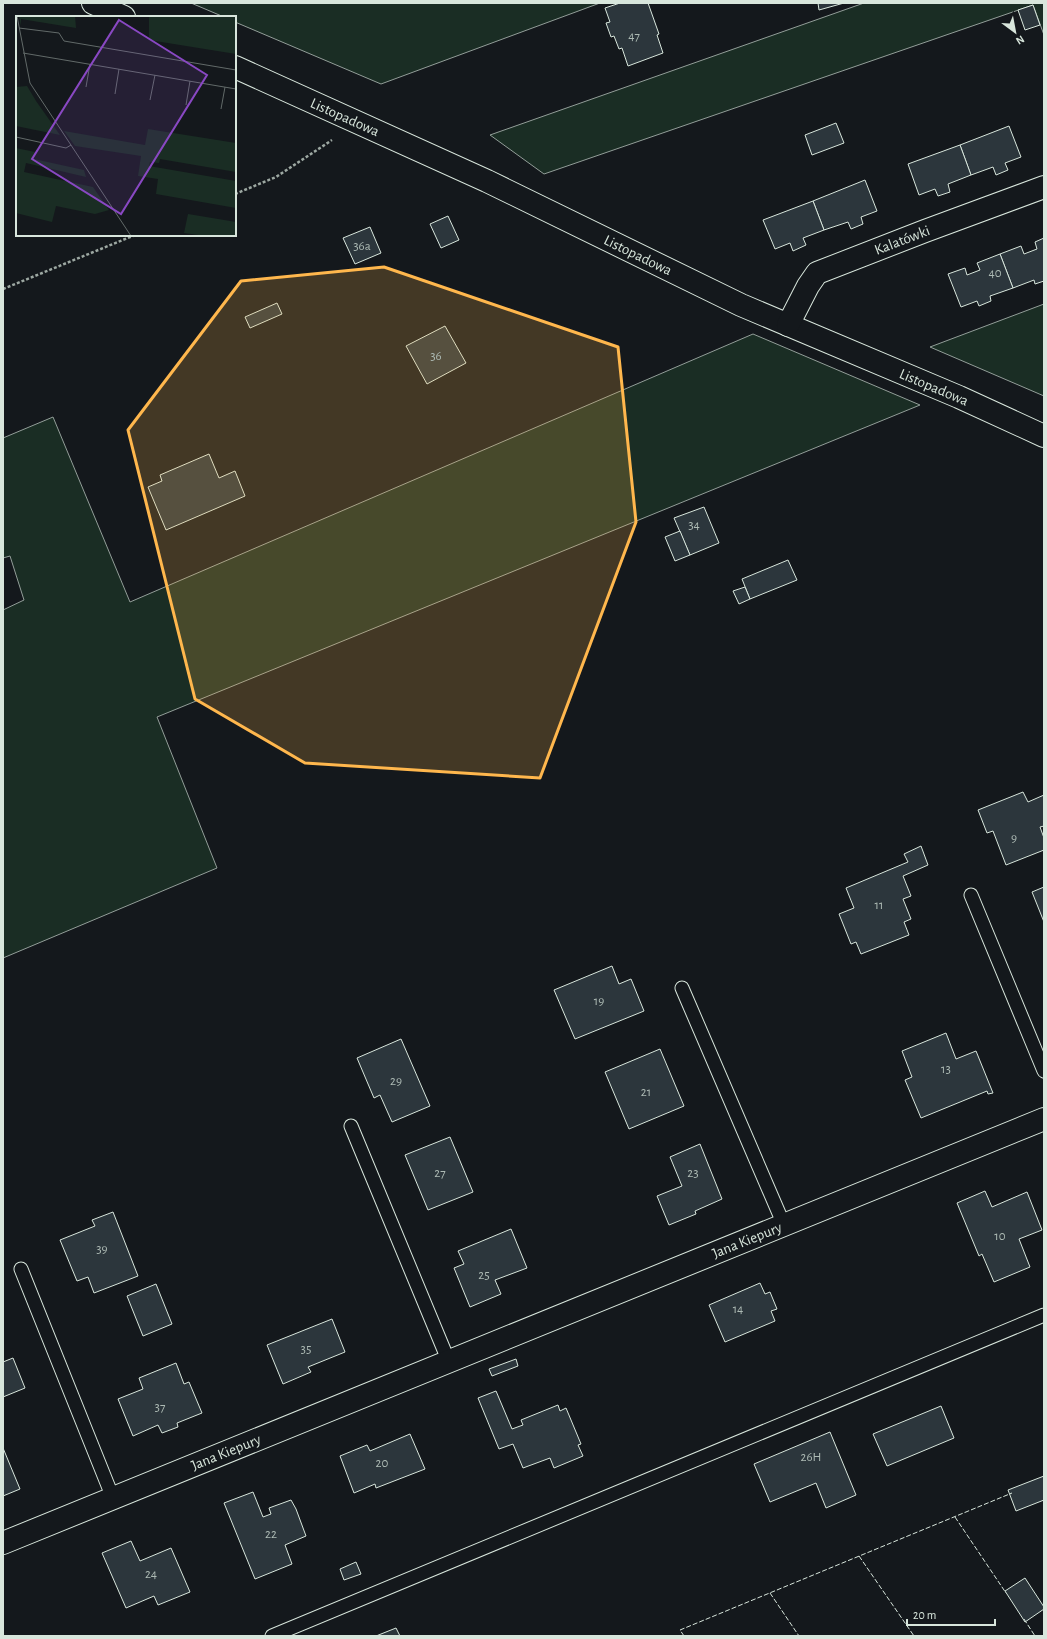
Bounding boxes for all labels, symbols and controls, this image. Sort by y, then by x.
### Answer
north arrow [995,12,1035,52]
inset map [16,16,236,236]
house number: 47 [628,30,640,43]
text: N [1014,33,1026,47]
street label: Listopadowa [308,96,382,139]
street label: Kalatówki [872,223,932,258]
street label: Listopadowa [601,233,674,278]
house number: 36a [353,240,371,253]
house number: 40 [988,267,1002,280]
house number: 36 [430,350,442,363]
street label: Listopadowa [897,366,971,409]
house number: 34 [688,519,700,532]
house number: 9 [1011,832,1017,845]
house number: 11 [875,899,883,912]
house number: 19 [594,995,604,1008]
house number: 13 [941,1063,951,1076]
house number: 29 [390,1075,402,1088]
house number: 21 [641,1086,651,1099]
house number: 27 [434,1167,446,1180]
house number: 23 [687,1167,699,1180]
street label: Jana Kiepury [710,1220,785,1261]
house number: 10 [994,1230,1006,1243]
house number: 39 [96,1243,108,1256]
house number: 25 [478,1269,490,1282]
house number: 14 [733,1303,743,1316]
house number: 35 [301,1343,311,1356]
house number: 37 [155,1401,166,1414]
street label: Jana Kiepury [189,1432,264,1473]
house number: 26H [801,1451,821,1464]
house number: 20 [376,1457,389,1470]
house number: 22 [265,1528,277,1541]
house number: 24 [145,1568,157,1581]
scale bar [907,1601,995,1627]
text: 20 m [913,1609,936,1621]

